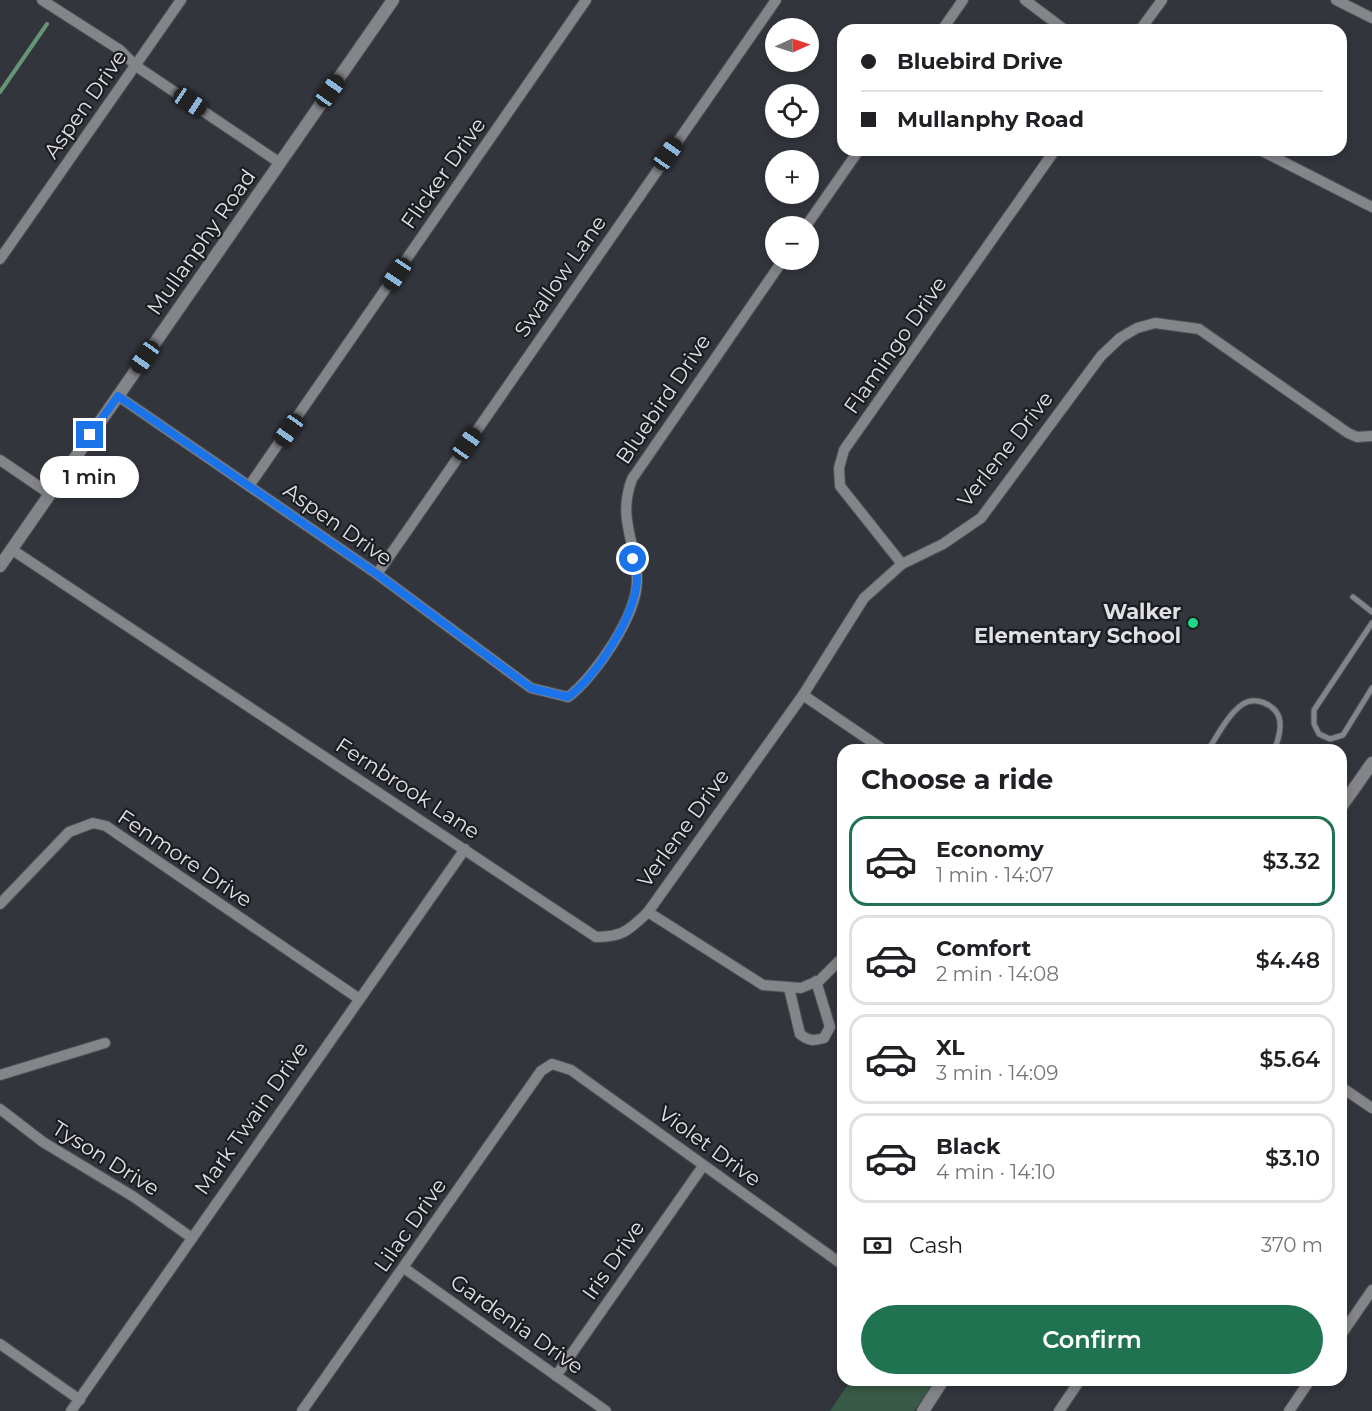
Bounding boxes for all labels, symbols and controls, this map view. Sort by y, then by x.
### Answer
north arrow [765,18,819,72]
map controls [765,18,819,270]
street label: Aspen Drive [38,45,132,163]
text: Bluebird Drive [897,48,1063,75]
car [312,71,348,111]
car [170,84,210,120]
button: locate [765,84,819,138]
text: Mullanphy Road [897,106,1084,133]
street label: Flicker Drive [395,113,491,233]
car [650,134,686,174]
button: + [765,150,819,204]
street label: Mullanphy Road [141,164,261,320]
street label: Swallow Lane [509,210,611,342]
button: − [765,216,819,270]
car [379,254,415,294]
street label: Flamingo Drive [838,272,952,418]
street label: Bluebird Drive [610,329,716,469]
car [127,337,163,377]
street label: Verlene Drive [952,386,1058,512]
car [271,410,307,450]
route end [76,421,103,448]
car [449,424,485,464]
callout: 1 min [40,456,140,498]
text: 1 min [63,465,116,489]
street label: Aspen Drive [279,477,397,571]
route start [619,545,646,572]
place label: Walker Elementary School [974,599,1181,648]
marker: Walker Elementary School [1186,616,1200,630]
street label: Fernbrook Lane [331,732,485,844]
text: Choose a ride [861,763,1053,796]
street label: Verlene Drive [632,764,734,892]
street label: Fenmore Drive [113,804,257,912]
icon: car [864,834,918,888]
text: Economy [936,836,1044,863]
text: $3.32 [1262,848,1320,875]
text: 1 min · 14:07 [936,863,1054,887]
icon: car [864,933,918,987]
text: Comfort [936,935,1031,962]
text: $4.48 [1256,947,1320,974]
text: 2 min · 14:08 [936,962,1059,986]
icon: car [864,1032,918,1086]
text: XL [936,1034,965,1061]
street label: Mark Twain Drive [189,1037,313,1199]
text: $5.64 [1259,1046,1320,1073]
text: 3 min · 14:09 [936,1061,1058,1085]
street label: Violet Drive [654,1100,766,1192]
street label: Tyson Drive [48,1115,164,1201]
icon: car [864,1131,918,1185]
text: Black [936,1133,1000,1160]
text: $3.10 [1265,1145,1320,1172]
text: 4 min · 14:10 [936,1160,1055,1184]
street label: Lilac Drive [369,1173,451,1277]
street label: Iris Drive [577,1216,649,1304]
icon: cash [861,1229,894,1262]
text: Cash [909,1232,963,1259]
text: 370 m [1261,1233,1323,1257]
street label: Gardenia Drive [446,1269,588,1379]
button: Confirm [861,1305,1323,1374]

